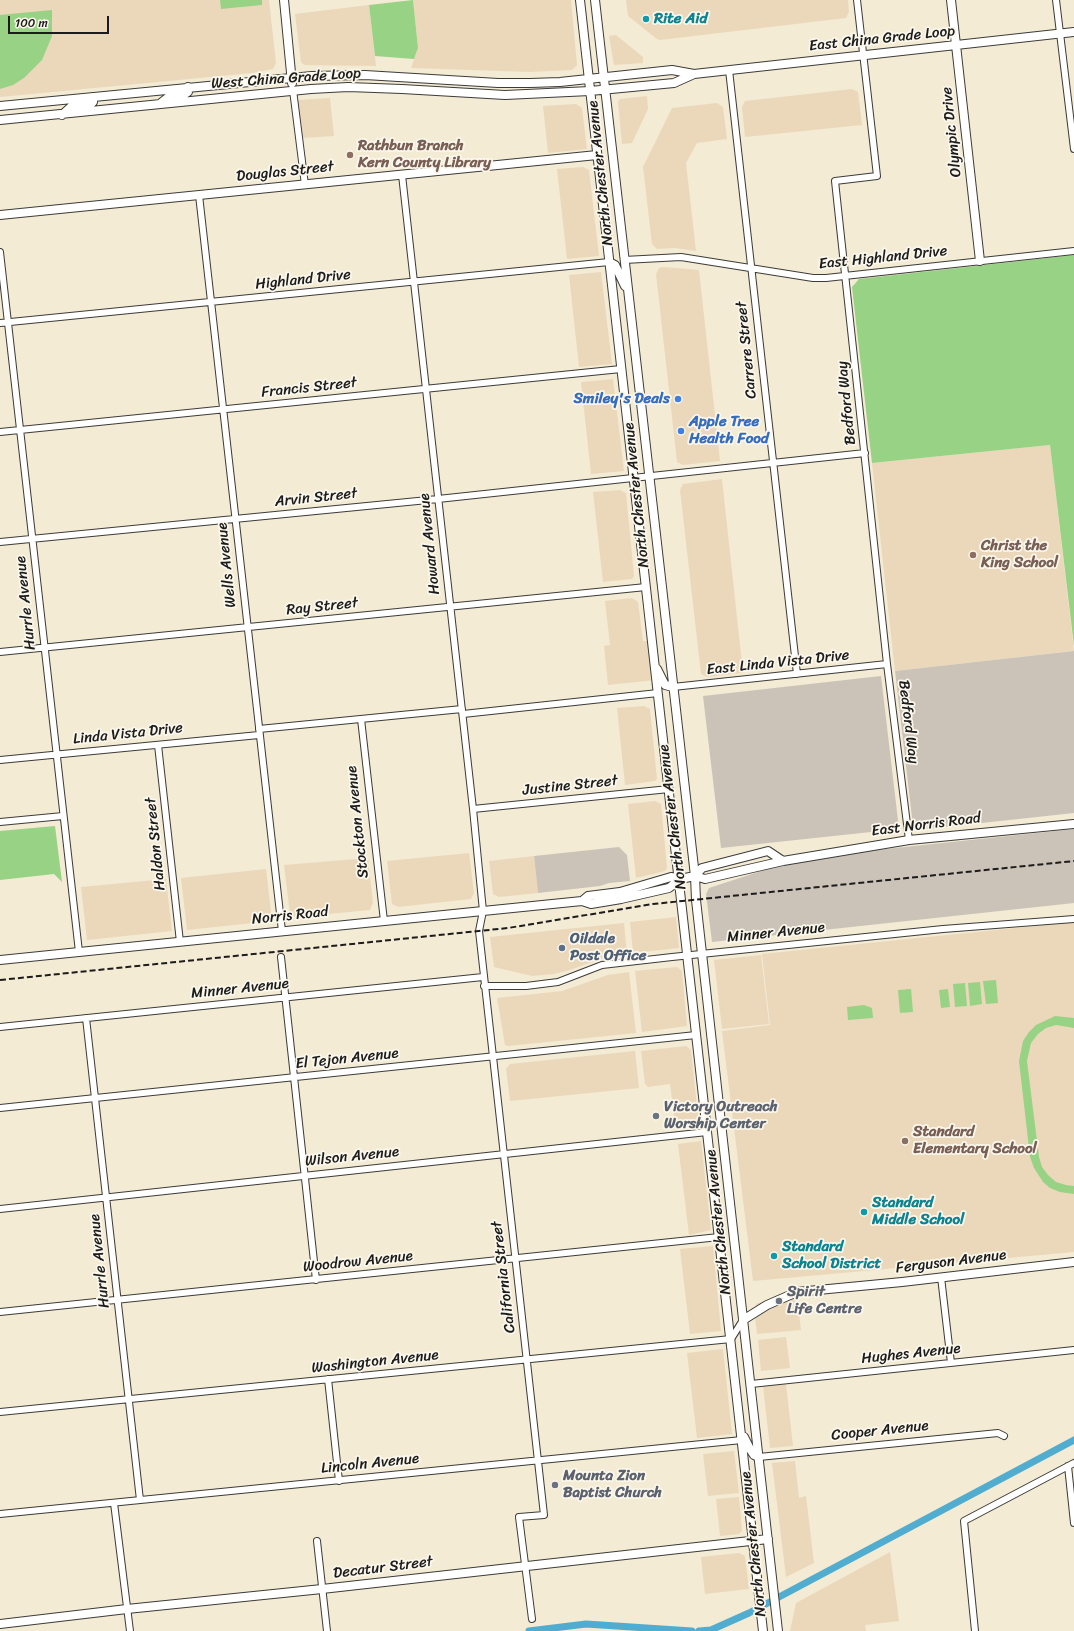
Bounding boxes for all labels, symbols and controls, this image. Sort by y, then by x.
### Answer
scale bar [10,8,111,34]
place label: Rite Aid [654,10,707,28]
text: 100 m [15,12,48,34]
marker: Rite Aid [641,14,651,24]
street label: East China Grade Loop [808,22,956,56]
street label: West China Grade Loop [210,65,362,93]
street label: Olympic Drive [938,86,966,178]
street label: North Chester Avenue [584,99,618,247]
place label: Rathbun Branch Kern County Library [358,137,491,172]
marker: Rathbun Branch Kern County Library [345,150,355,160]
street label: Douglas Street [236,158,334,186]
street label: East Highland Drive [818,242,948,274]
street label: Highland Drive [254,266,352,294]
street label: Carrere Street [733,300,761,400]
street label: Bedford Way [834,360,860,446]
street label: Francis Street [260,374,358,402]
place label: Smiley's Deals [573,390,670,408]
marker: Smiley's Deals [673,394,683,404]
place label: Apple Tree Health Food [689,413,769,448]
street label: North Chester Avenue [620,421,654,569]
marker: Apple Tree Health Food [676,426,686,436]
street label: Arvin Street [274,485,358,511]
street label: Howard Avenue [416,492,444,596]
street label: Wells Avenue [214,521,240,609]
place label: Christ the King School [981,537,1058,572]
marker: Christ the King School [968,550,978,560]
street label: Hurrle Avenue [12,555,40,651]
street label: Ray Street [285,594,359,620]
street label: East Linda Vista Drive [706,647,850,679]
street label: Bedford Way [894,679,922,765]
street label: Linda Vista Drive [72,719,184,749]
street label: North Chester Avenue [655,743,691,891]
street label: Stockton Avenue [343,765,373,879]
street label: Justine Street [522,772,618,800]
street label: Haldon Street [142,797,170,891]
street label: East Norris Road [870,809,982,841]
street label: Norris Road [251,903,329,929]
street label: Minner Avenue [726,919,826,947]
place label: Oildale Post Office [570,930,646,965]
marker: Oildale Post Office [557,943,567,953]
street label: Minner Avenue [190,975,290,1003]
street label: El Tejon Avenue [295,1045,399,1073]
place label: Victory Outreach Worship Center [664,1098,778,1133]
marker: Victory Outreach Worship Center [651,1111,661,1121]
place label: Standard Elementary School [913,1123,1037,1158]
marker: Standard Elementary School [900,1136,910,1146]
street label: Wilson Avenue [304,1143,400,1171]
street label: North Chester Avenue [702,1148,736,1296]
place label: Standard Middle School [872,1194,964,1229]
marker: Standard Middle School [859,1207,869,1217]
street label: Hurrle Avenue [86,1213,114,1309]
street label: California Street [488,1220,520,1334]
place label: Standard School District [782,1238,881,1273]
street label: Ferguson Avenue [895,1246,1007,1278]
street label: Woodrow Avenue [302,1247,414,1277]
marker: Standard School District [769,1251,779,1261]
place label: Spirit Life Centre [787,1283,862,1318]
marker: Spirit Life Centre [774,1296,784,1306]
street label: Hughes Avenue [860,1340,962,1368]
street label: Washington Avenue [311,1346,439,1378]
street label: Cooper Avenue [830,1417,930,1445]
street label: Lincoln Avenue [320,1450,420,1478]
place label: Mounta Zion Baptist Church [563,1467,662,1502]
street label: North Chester Avenue [737,1470,771,1618]
marker: Mounta Zion Baptist Church [550,1480,560,1490]
street label: Decatur Street [332,1553,434,1583]

